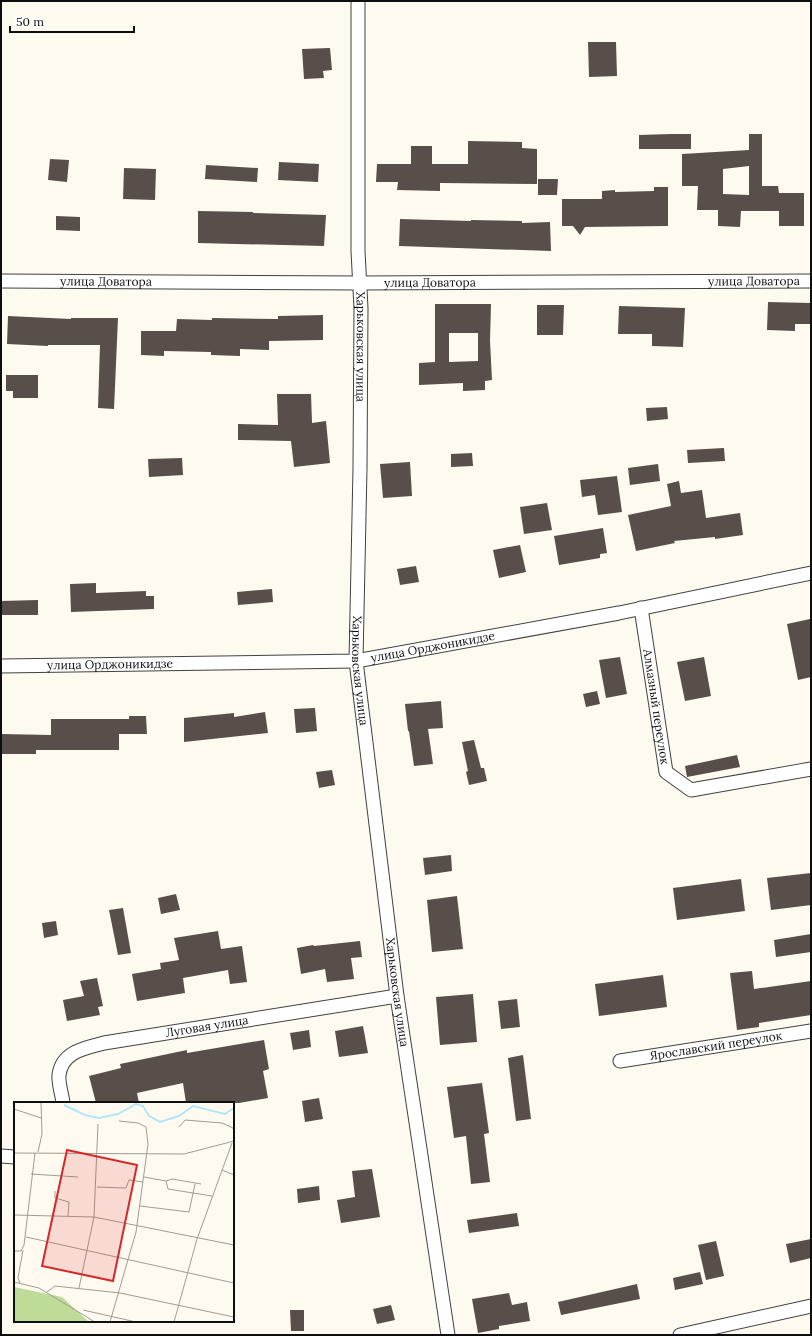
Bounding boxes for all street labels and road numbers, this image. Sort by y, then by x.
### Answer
street label: улица Доватора [60,273,152,289]
street label: улица Доватора [708,273,800,288]
street label: улица Доватора [384,274,476,290]
street label: Харьковская улица [353,291,369,402]
street label: Харьковская улица [349,616,372,726]
street label: улица Орджоникидзе [369,628,496,665]
street label: Алмазный переулок [640,647,673,766]
street label: улица Орджоникидзе [47,656,174,672]
street label: Харьковская улица [383,937,413,1048]
street label: Луговая улица [164,1012,249,1040]
street label: Ярославский переулок [649,1028,784,1063]

